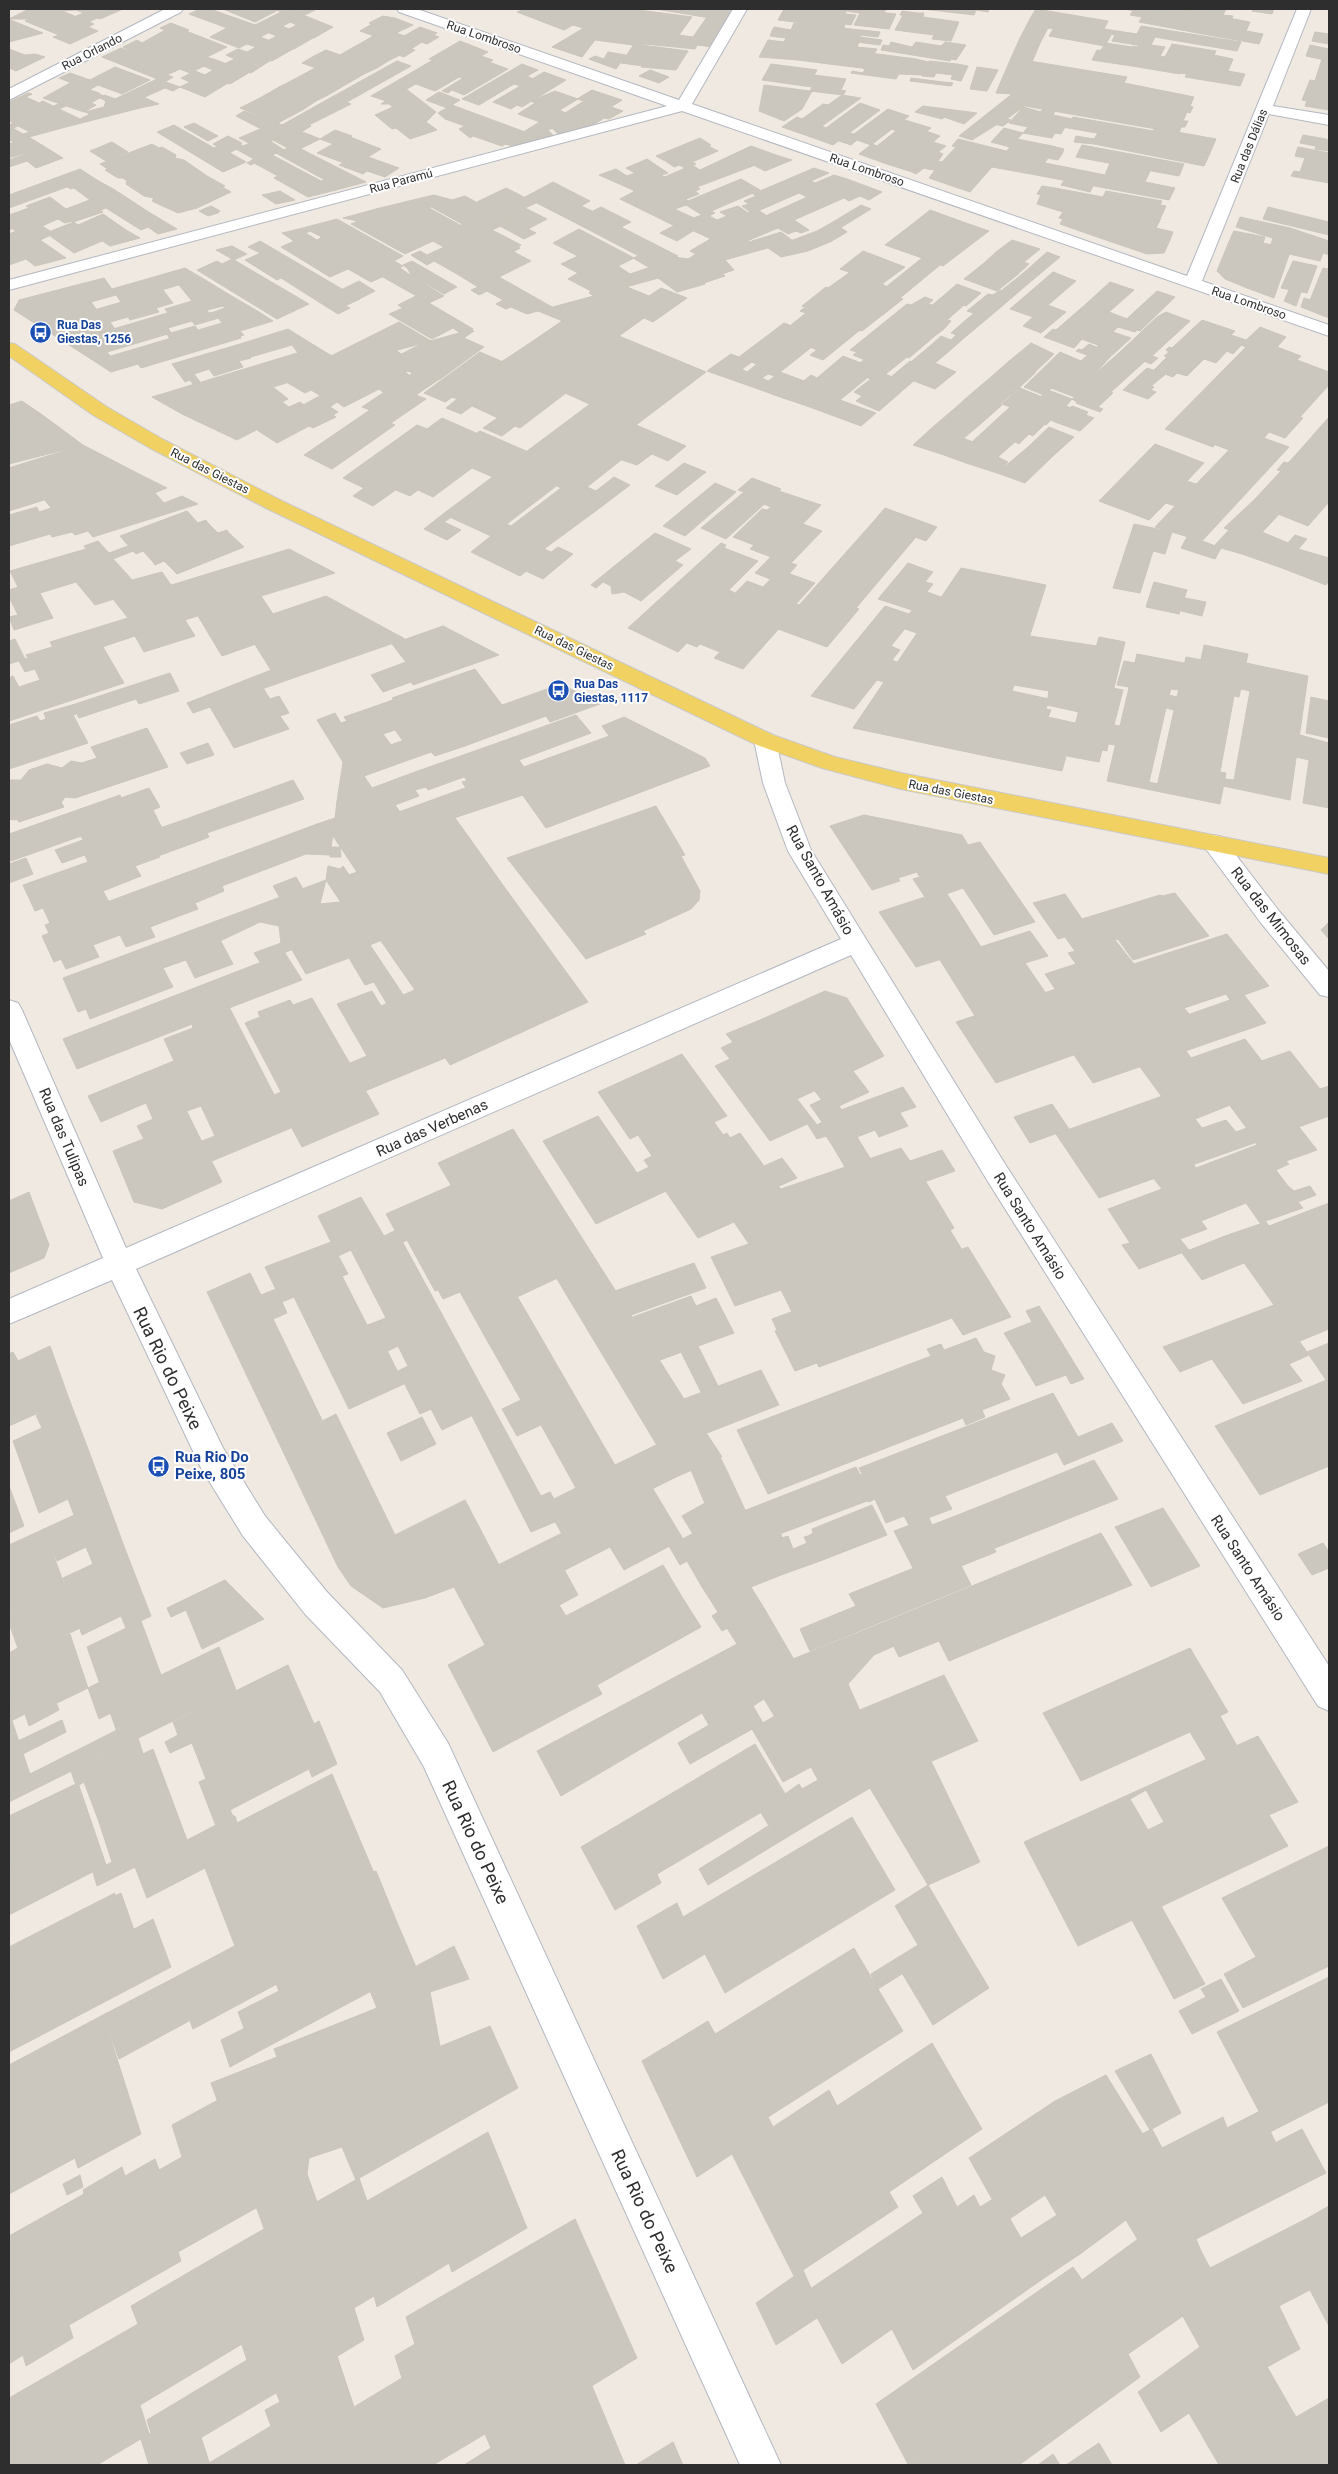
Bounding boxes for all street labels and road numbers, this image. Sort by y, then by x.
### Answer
street label: Rua Lombroso [445,18,523,56]
street label: Rua Orlando [60,31,125,73]
street label: Rua das Dálias [1228,107,1270,185]
street label: Rua Lombroso [828,151,906,189]
street label: Rua Paramú [368,166,434,196]
street label: Rua Lombroso [1210,284,1288,322]
street label: Rua das Giestas [168,445,252,497]
street label: Rua das Giestas [532,623,616,673]
street label: Rua das Giestas [907,777,995,807]
street label: Rua Santo Amásio [782,822,858,938]
street label: Rua das Mimosas [1227,863,1315,969]
street label: Rua das Tulipas [35,1085,93,1189]
street label: Rua das Verbenas [373,1095,491,1161]
street label: Rua Santo Amásio [990,1169,1070,1283]
street label: Rua Rio do Peixe [129,1303,207,1433]
street label: Rua Santo Amásio [1207,1512,1289,1624]
street label: Rua Rio do Peixe [438,1777,514,1907]
street label: Rua Rio do Peixe [607,2146,683,2276]

